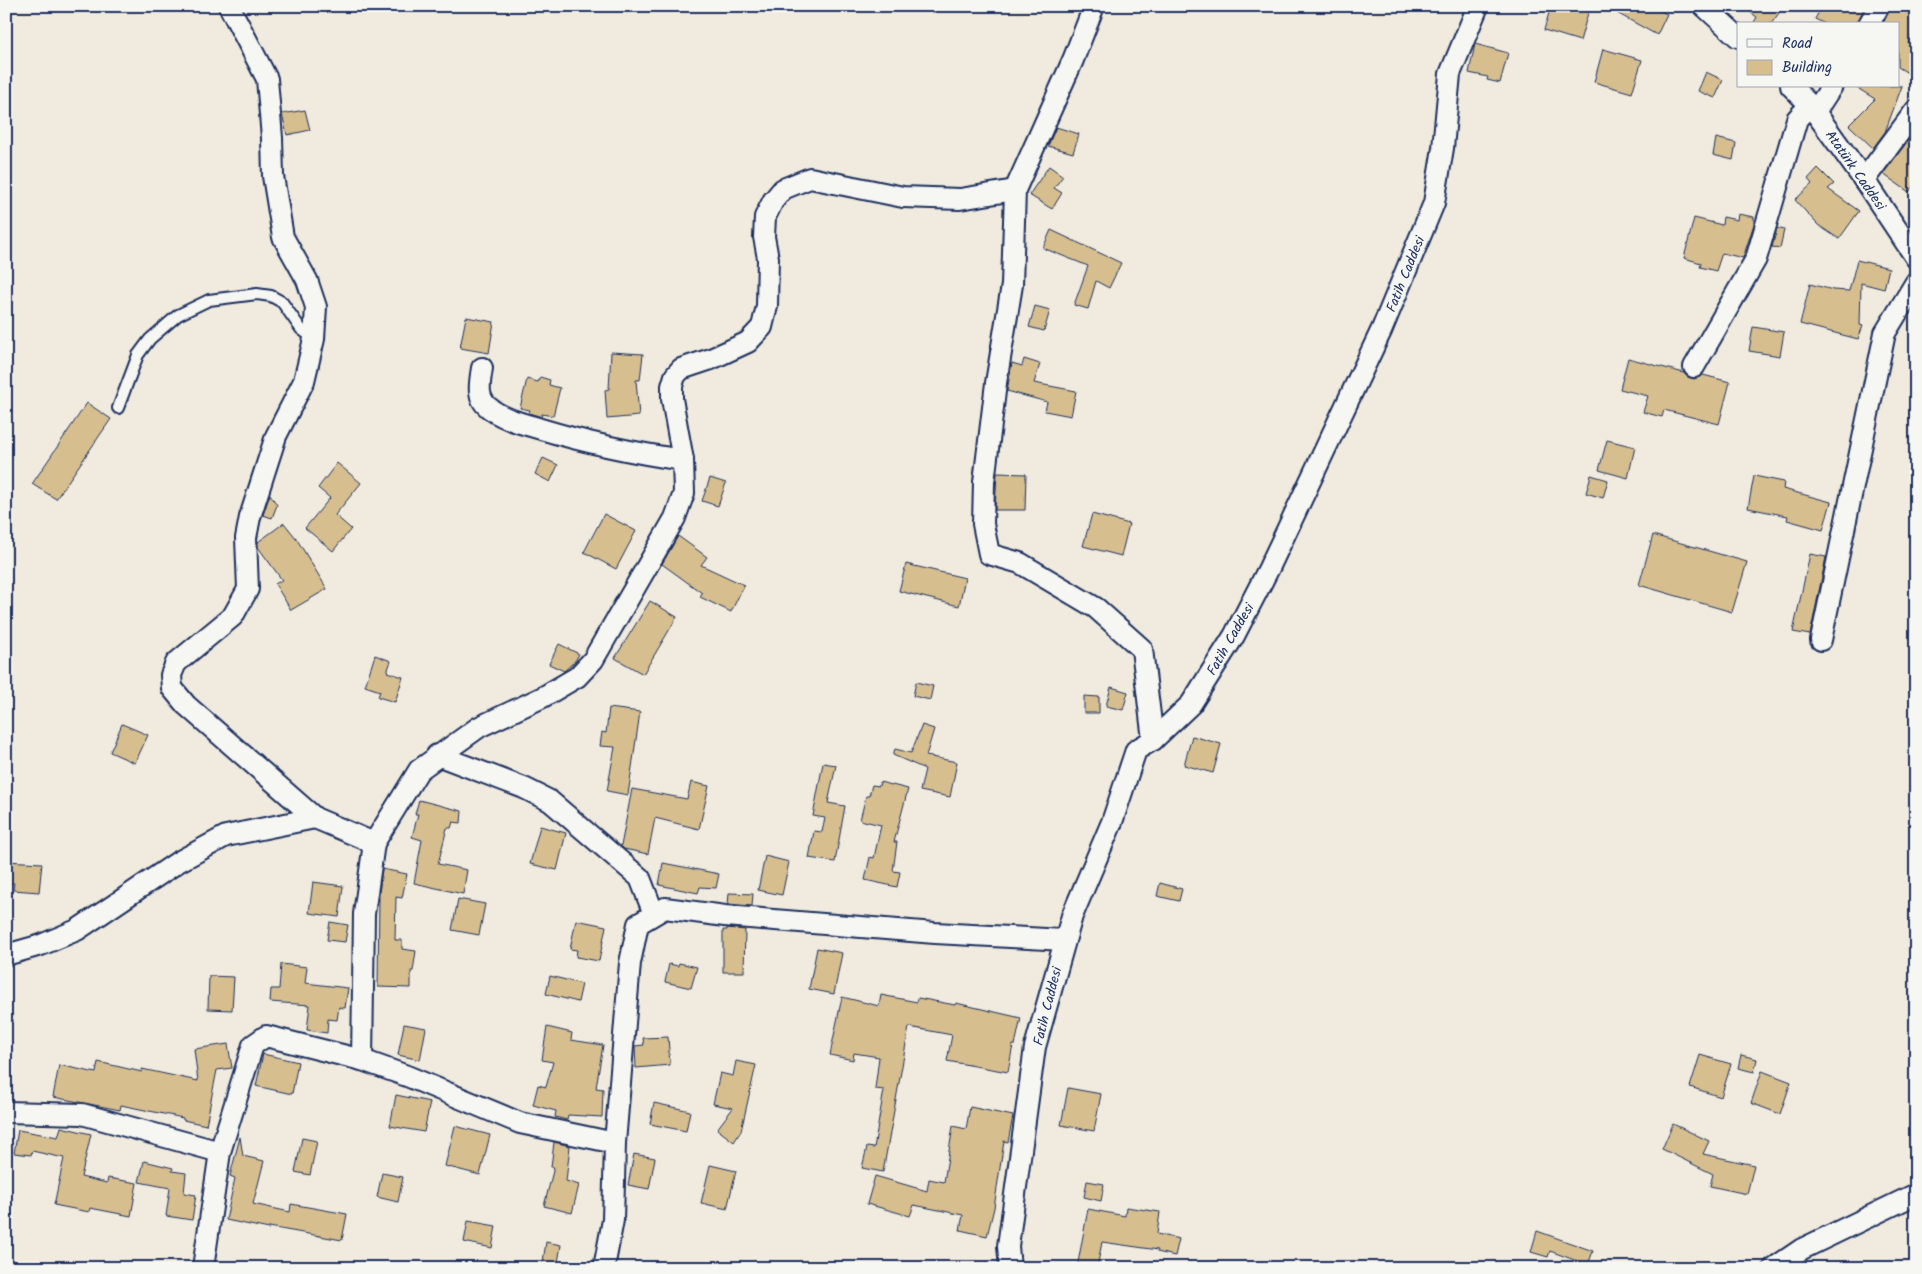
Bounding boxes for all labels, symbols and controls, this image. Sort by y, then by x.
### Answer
legend [1737,22,1900,88]
text: Road [1782,32,1813,56]
text: Building [1782,56,1832,80]
street label: Atatürk Caddesi [1819,126,1892,216]
street label: Fatih Caddesi [1381,232,1431,316]
street label: Fatih Caddesi [1201,599,1261,680]
street label: Fatih Caddesi [1028,964,1069,1048]

